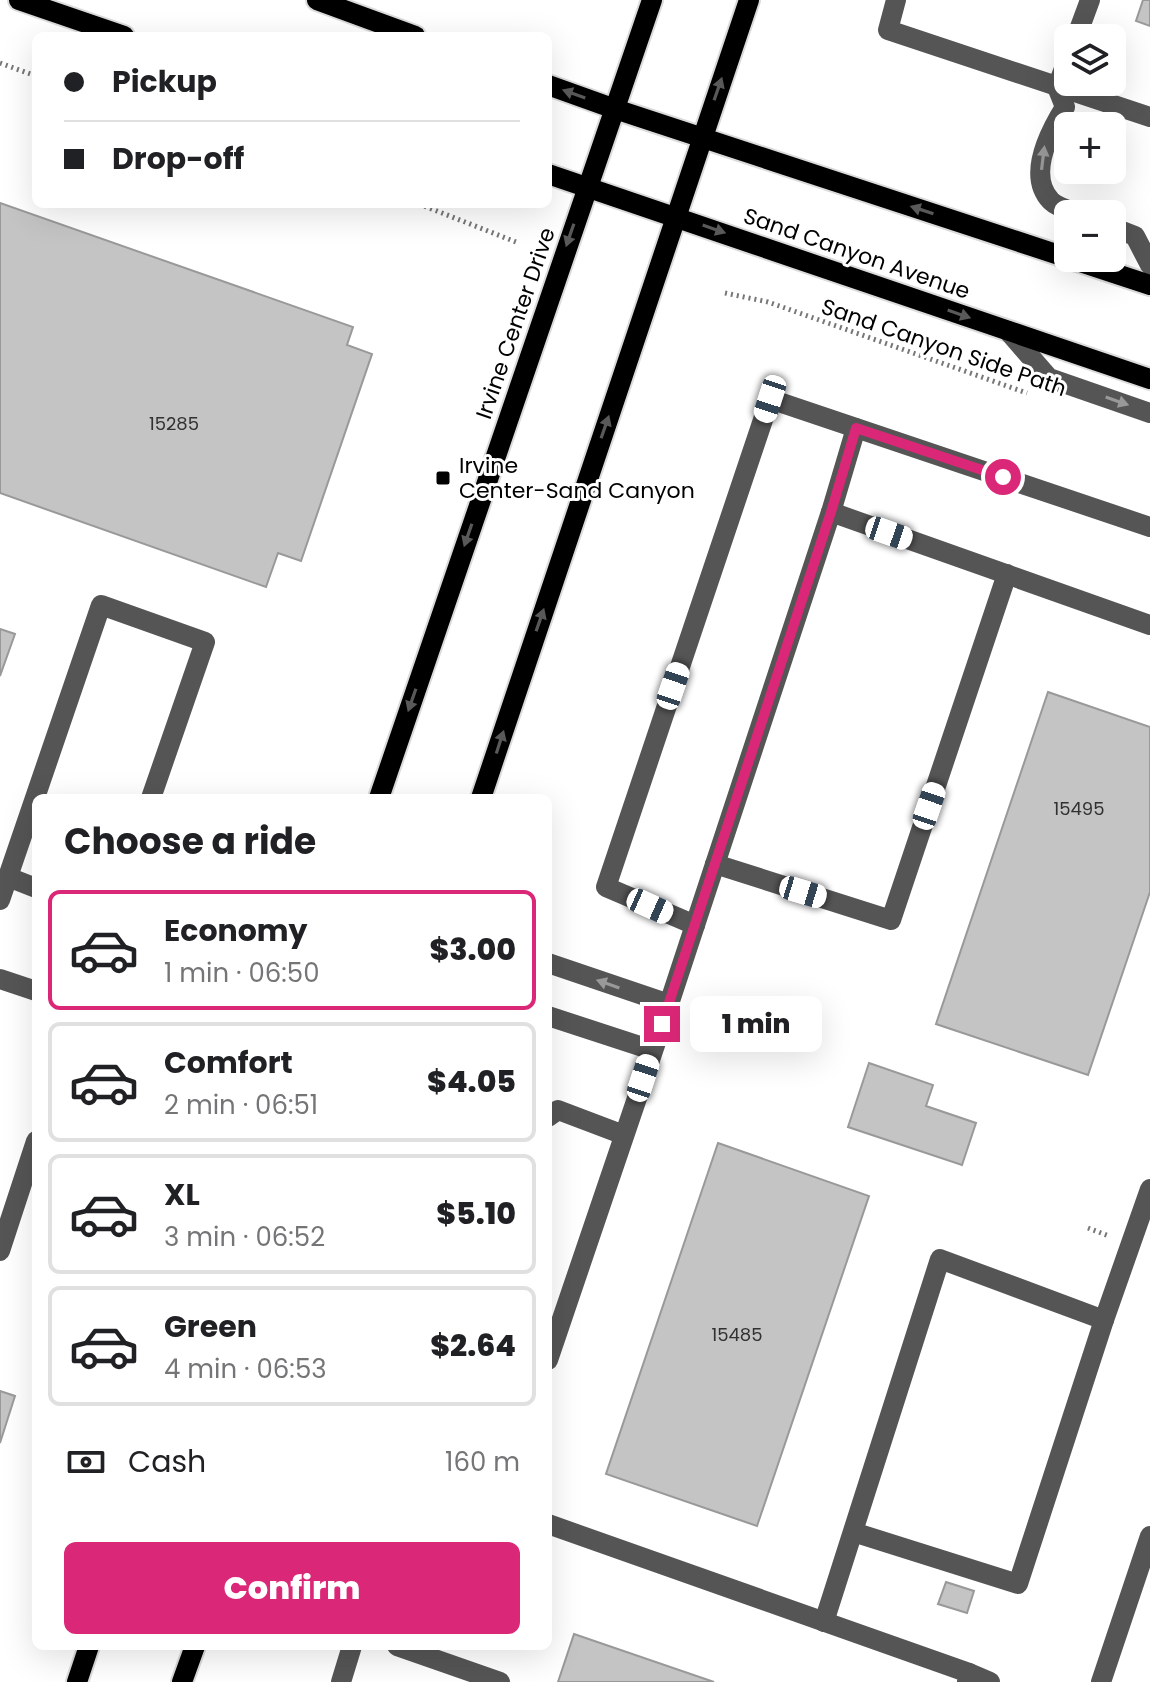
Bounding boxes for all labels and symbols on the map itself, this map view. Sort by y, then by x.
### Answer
one-way arrow [712,77,724,101]
one-way arrow [562,88,586,100]
one-way arrow [1037,145,1050,170]
street label: Sand Canyon Avenue [739,200,974,307]
one-way arrow [910,203,934,215]
street label: Irvine Center Drive [468,223,563,423]
one-way arrow [563,224,575,248]
one-way arrow [702,224,726,236]
street label: Sand Canyon Side Path [817,291,1071,404]
one-way arrow [948,309,972,321]
car [751,372,789,426]
one-way arrow [1105,396,1129,408]
house number: 15285 [149,411,199,436]
one-way arrow [600,415,612,439]
place label: Irvine Center-Sand Canyon [459,450,695,506]
route start [985,459,1021,495]
marker: Irvine Center-Sand Canyon [434,469,452,487]
car [862,514,916,552]
one-way arrow [462,523,474,547]
one-way arrow [535,608,547,632]
car [654,659,692,713]
one-way arrow [405,688,417,712]
one-way arrow [494,730,506,754]
car [910,779,948,833]
house number: 15495 [1053,796,1105,821]
car [777,874,829,910]
car [623,885,677,927]
one-way arrow [596,977,620,989]
callout: 1 min [690,996,822,1052]
route end [644,1006,680,1042]
car [624,1051,662,1105]
house number: 15485 [711,1322,763,1347]

